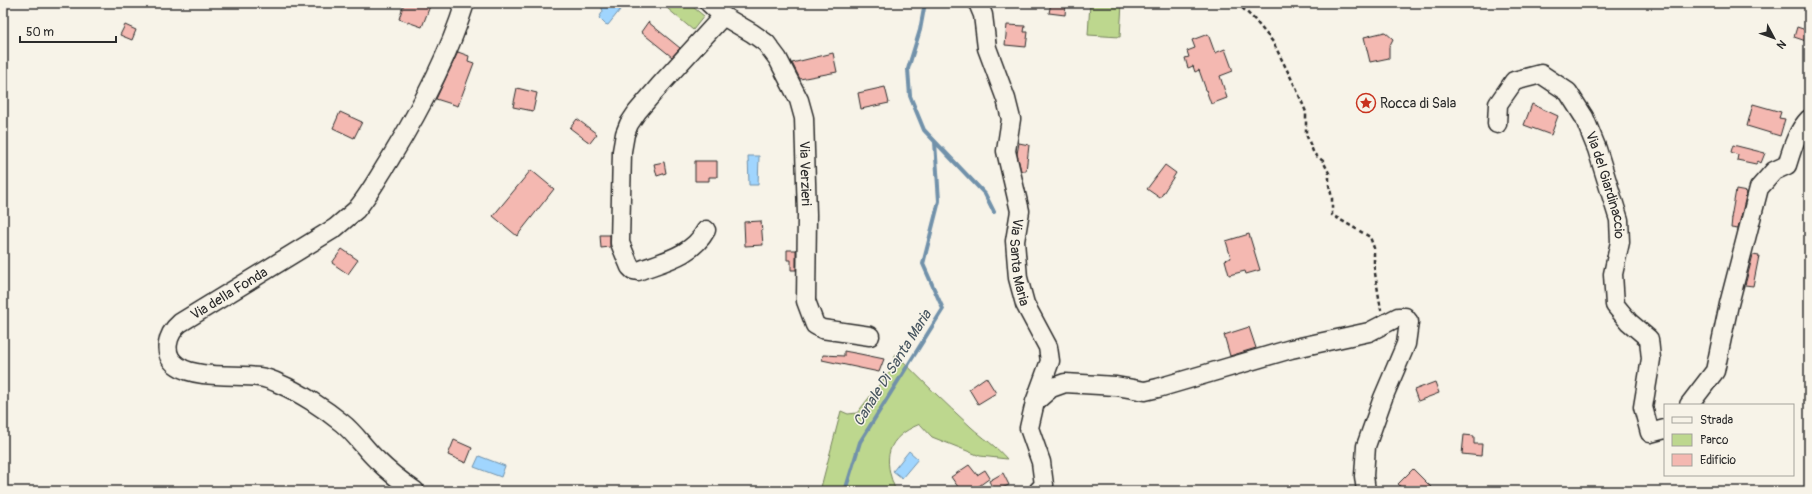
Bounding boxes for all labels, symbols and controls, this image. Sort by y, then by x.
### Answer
scale bar [20,18,116,44]
north arrow [1754,18,1794,58]
text: 50 m [26,25,54,40]
text: N [1773,37,1789,52]
place icon: Rocca di Sala [1355,92,1377,114]
place label: Rocca di Sala [1380,95,1456,112]
street label: Via del Giardinaccio [1582,129,1628,240]
street label: Via Verzieri [796,141,815,207]
street label: Via Santa Maria [1006,217,1033,308]
street label: Via della Fonda [188,263,271,323]
water label: Canale Di Santa Maria [849,306,936,430]
legend [1664,404,1794,476]
text: Strada [1700,413,1734,428]
text: Parco [1700,433,1729,448]
text: Edificio [1700,453,1736,468]

